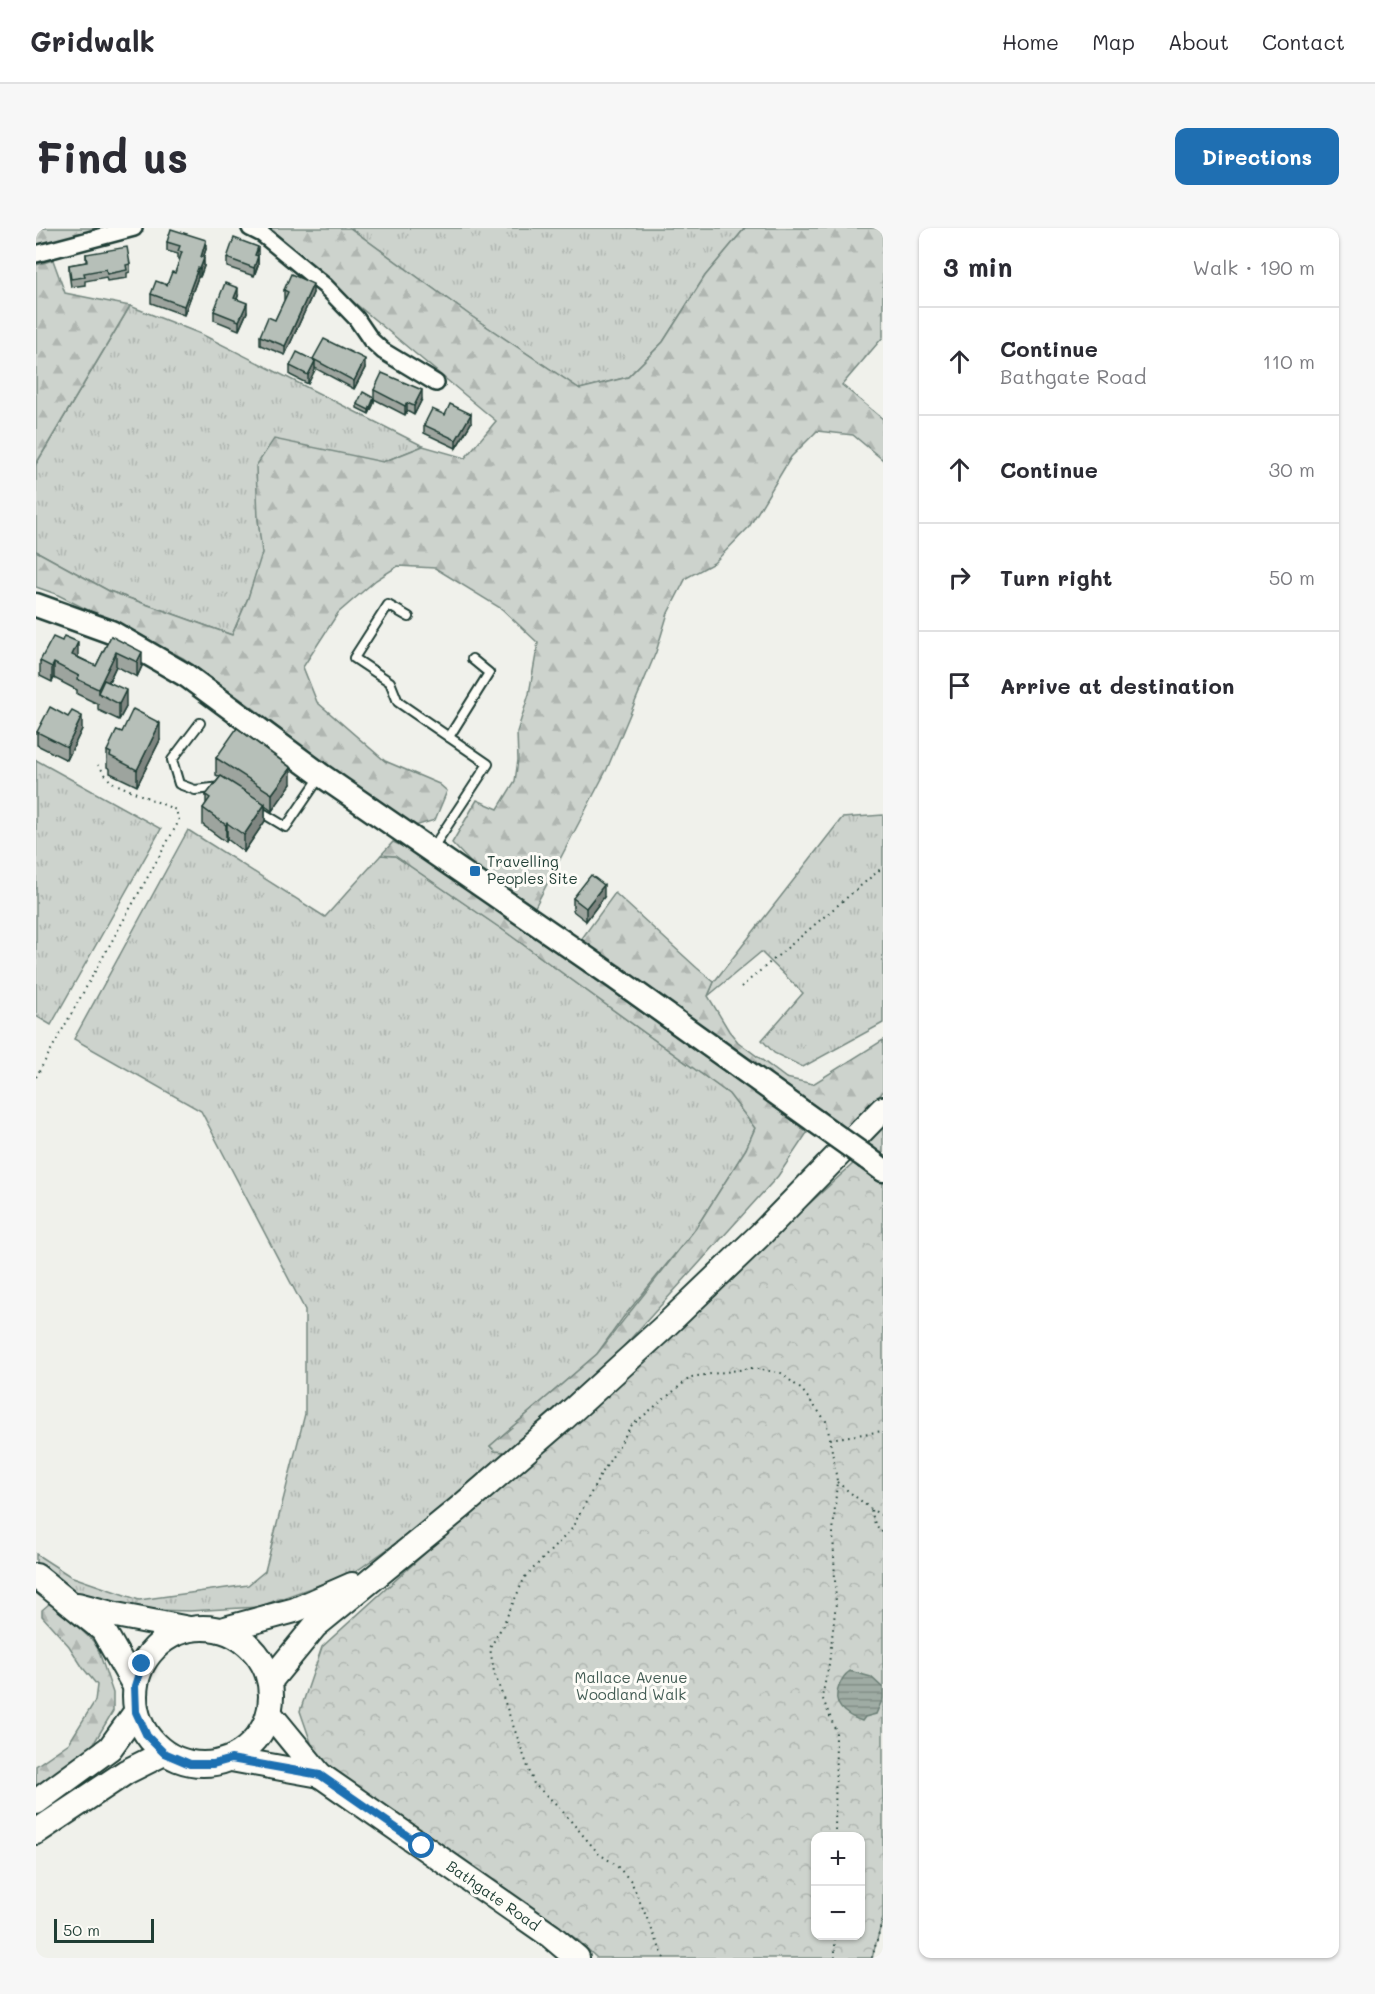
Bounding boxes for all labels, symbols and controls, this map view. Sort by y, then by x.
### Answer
text: Gridwalk [30,23,155,59]
text: Home [1002,28,1059,55]
text: Map [1092,28,1135,55]
text: About [1168,28,1229,55]
text: Contact [1262,28,1345,55]
button: Directions [1175,128,1339,185]
text: Find us [36,129,188,184]
text: 3 min [943,250,1012,284]
text: Walk · 190 m [1192,254,1315,280]
text: Continue [1000,334,1098,363]
icon: ahead [943,345,976,378]
text: 110 m [1262,348,1315,374]
text: Bathgate Road [1000,363,1146,389]
icon: ahead [943,453,976,486]
text: Continue [1000,455,1098,484]
text: 30 m [1269,456,1315,482]
icon: right [943,561,976,594]
text: Turn right [1000,563,1112,592]
text: 50 m [1269,564,1315,590]
icon: arrive [943,669,976,702]
text: Arrive at destination [1000,671,1235,700]
place label: Travelling Peoples Site [487,851,578,888]
marker: Travelling Peoples Site [468,864,482,878]
route end [128,1650,154,1676]
park label: Mallace Avenue Woodland Walk [575,1667,687,1704]
route start [408,1832,434,1858]
map controls [811,1832,865,1940]
button: + [811,1832,865,1886]
street label: Bathgate Road [443,1855,544,1935]
button: − [811,1886,865,1940]
scale bar [54,1916,154,1944]
text: 50 m [63,1919,100,1940]

